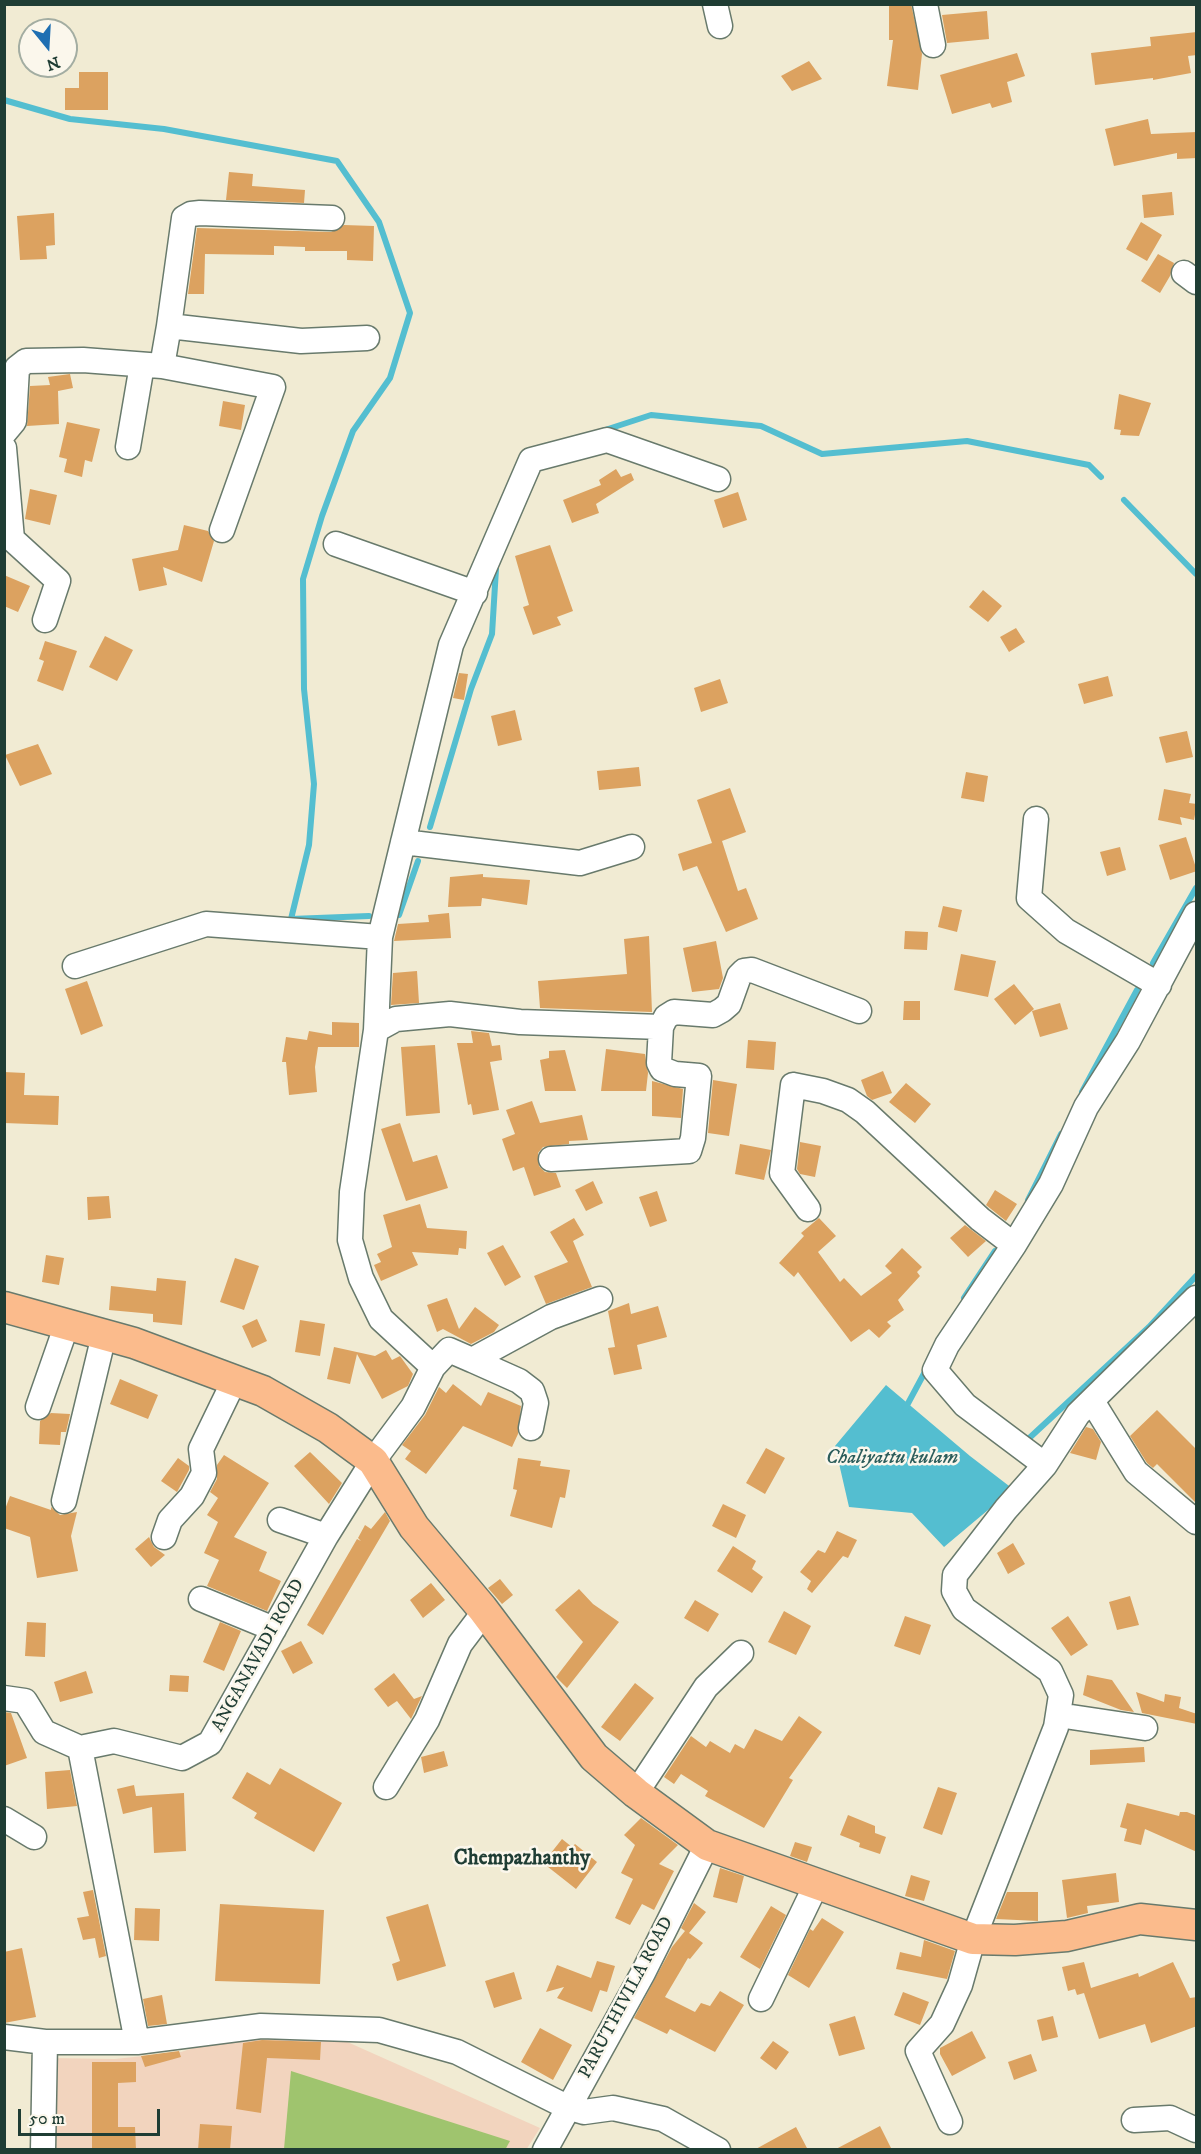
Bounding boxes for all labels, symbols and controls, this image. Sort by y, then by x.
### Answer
north arrow [18,18,78,78]
text: N [44,52,62,75]
water label: Chaliyattu kulam [826,1447,958,1471]
street label: ANGANAVADI ROAD [208,1576,310,1736]
district label: Chempazhanthy [454,1847,590,1873]
street label: PARUTHIVILA ROAD [575,1914,679,2082]
scale bar [21,2097,164,2135]
text: 50 m [29,2108,65,2130]

